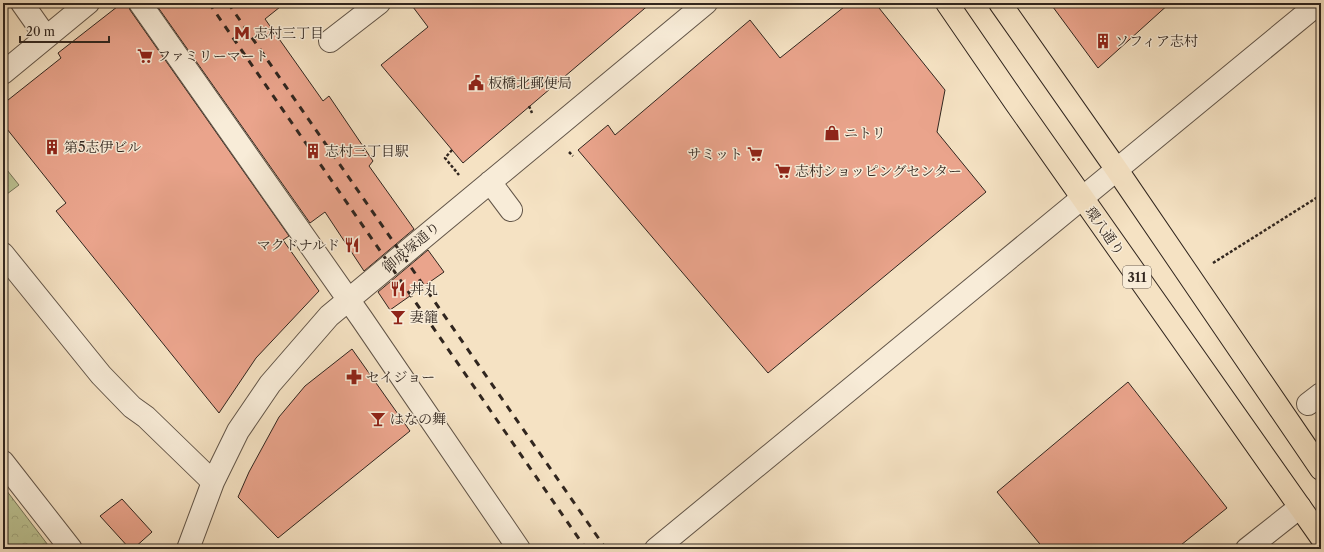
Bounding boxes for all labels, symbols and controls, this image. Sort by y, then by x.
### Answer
scale bar [20,18,109,44]
text: 20 m [26,24,55,39]
metro station icon: 志村三丁目 [233,24,251,42]
place label: 志村三丁目 [254,24,324,42]
building icon: ソフィア志村 [1094,32,1112,50]
place label: ソフィア志村 [1115,32,1198,50]
supermarket icon: ファミリーマート [136,47,154,65]
place label: ファミリーマート [157,47,269,65]
public building icon: 板橋北郵便局 [467,74,485,92]
place label: 板橋北郵便局 [488,74,572,92]
shop icon: ニトリ [823,124,841,142]
place label: ニトリ [844,124,886,142]
building icon: 第5志伊ビル [43,138,61,156]
place label: 第5志伊ビル [64,138,142,156]
building icon: 志村三丁目駅 [304,142,322,160]
place label: 志村三丁目駅 [325,142,409,160]
place label: サミット [687,145,743,163]
supermarket icon: サミット [746,145,764,163]
supermarket icon: 志村ショッピングセンター [774,162,792,180]
place label: 志村ショッピングセンター [795,162,962,180]
street label: 環八通り [1082,203,1128,259]
street label: 御成塚通り [378,218,444,276]
place label: マクドナルド [257,236,340,254]
restaurant icon: マクドナルド [343,236,361,254]
road number: 311 [1123,266,1151,288]
restaurant icon: 丼丸 [389,280,407,298]
place label: 丼丸 [410,280,438,298]
bar icon: 妻籠 [389,308,407,326]
place label: 妻籠 [410,308,438,326]
pharmacy icon: セイジョー [345,368,363,386]
place label: セイジョー [366,368,435,386]
bar icon: はなの舞 [369,410,387,428]
place label: はなの舞 [390,410,446,428]

